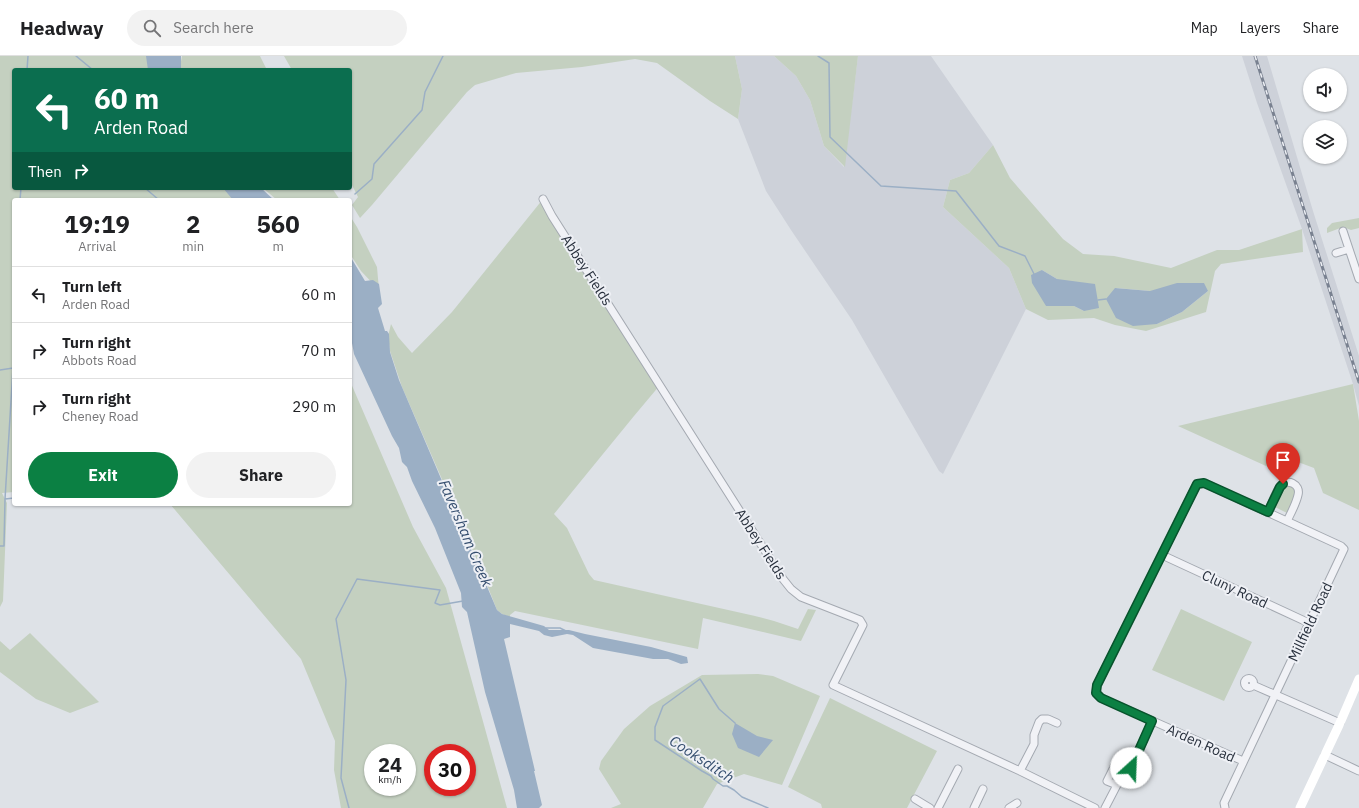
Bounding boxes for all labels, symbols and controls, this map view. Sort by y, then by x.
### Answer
search box [127,10,407,46]
text: Headway [20,16,103,40]
icon: search [141,17,163,39]
text: Search here [173,18,254,37]
text: Map [1191,19,1218,37]
text: Layers [1240,19,1281,37]
text: Share [1303,19,1339,37]
map controls [1303,68,1347,164]
button: sound [1303,68,1347,112]
text: 60 m [94,80,159,117]
icon: left [28,84,80,136]
text: Arden Road [94,116,188,139]
button: layers [1303,120,1347,164]
icon: right [70,160,92,182]
text: Then [28,162,62,181]
text: 19:19 [64,208,130,240]
text: 2 [186,208,200,240]
text: 560 [256,208,300,240]
street label: Abbey Fields [557,231,617,309]
text: Arrival [78,238,116,255]
text: min [182,238,204,255]
text: m [272,238,284,255]
text: Turn left [62,277,122,296]
icon: left [28,284,50,306]
text: 60 m [301,285,336,304]
text: Arden Road [62,296,130,313]
text: Turn right [62,333,131,352]
icon: right [28,340,50,362]
text: 70 m [301,341,336,360]
text: Abbots Road [62,352,137,369]
text: Turn right [62,389,131,408]
icon: right [28,396,50,418]
text: 290 m [292,397,336,416]
text: Cheney Road [62,408,139,425]
pin [1266,443,1300,484]
icon: arrive [1272,449,1294,471]
button: Exit [28,452,178,498]
button: Share [186,452,336,498]
water label: Faversham Creek [435,477,497,590]
street label: Abbey Fields [731,505,791,583]
street label: Cluny Road [1199,566,1271,612]
street label: Millfield Road [1284,579,1336,665]
street label: Arden Road [1164,720,1238,766]
water label: Cooksditch [666,731,738,787]
speed limit sign: 30 [424,744,476,796]
position arrow [1110,747,1152,789]
text: 24 [378,751,402,778]
text: km/h [378,773,402,786]

